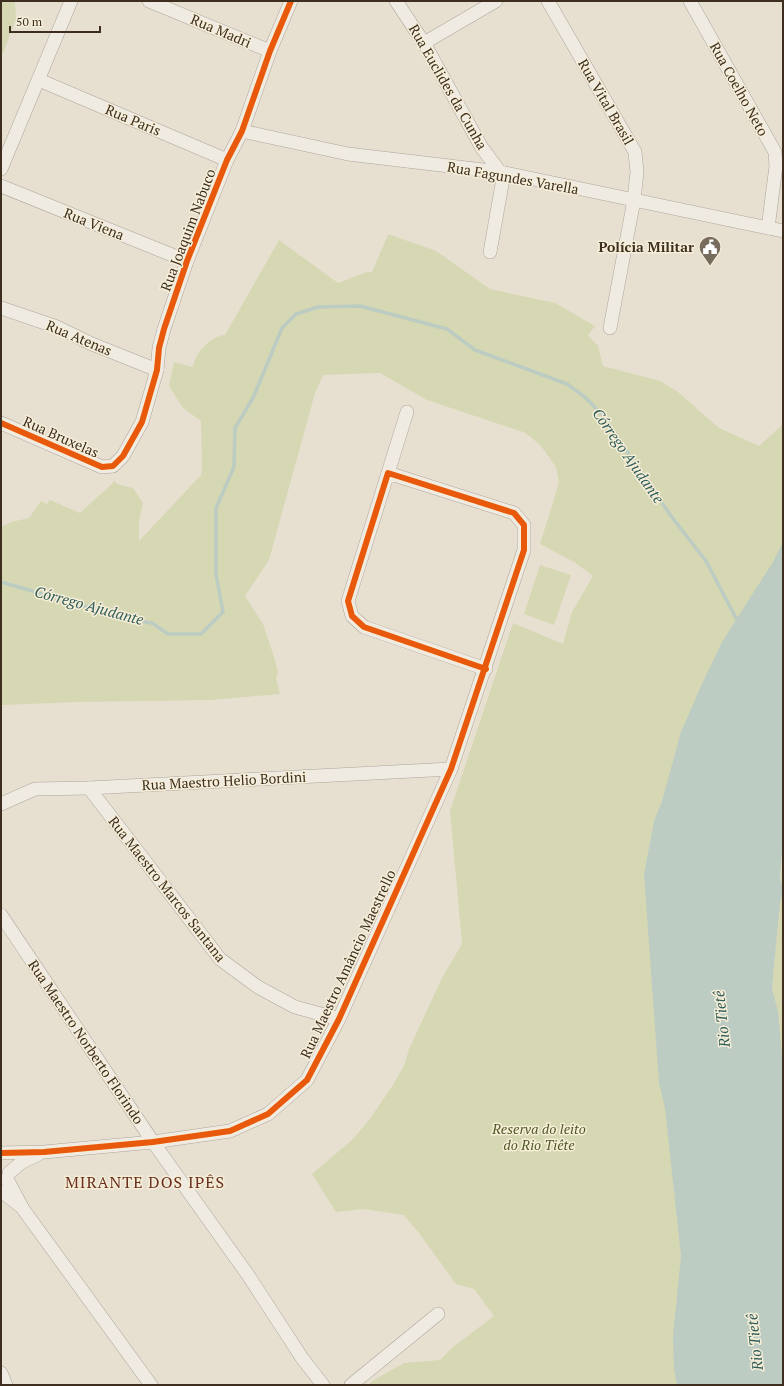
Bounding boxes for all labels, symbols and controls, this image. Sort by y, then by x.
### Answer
scale bar [10,8,100,34]
street label: Rua Madri [188,9,254,52]
text: 50 m [16,14,43,29]
street label: Rua Euclides da Cunha [405,21,492,153]
street label: Rua Coelho Neto [706,38,773,139]
street label: Rua Vital Brasil [574,55,639,148]
street label: Rua Paris [103,99,164,140]
street label: Rua Fagundes Varella [446,157,580,198]
street label: Rua Joaquim Nabuco [155,166,220,294]
street label: Rua Viena [61,203,127,244]
public building icon: Polícia Militar [697,234,723,267]
place label: Polícia Militar [598,237,694,256]
street label: Rua Atenas [43,315,115,360]
water label: Córrego Ajudante [588,404,669,507]
street label: Rua Bruxelas [20,411,102,462]
water label: Córrego Ajudante [33,581,146,629]
street label: Rua Maestro Helio Bordini [141,767,307,794]
street label: Rua Maestro Marcos Santana [104,812,230,965]
street label: Rua Maestro Amâncio Maestrello [295,866,400,1061]
street label: Rua Maestro Norberto Florindo [24,956,149,1128]
water label: Rio Tietê [708,989,734,1050]
park label: Reserva do leito do Rio Tiête [491,1119,586,1154]
district label: MIRANTE DOS IPÊS [65,1171,225,1193]
water label: Rio Tietê [741,1312,767,1373]

